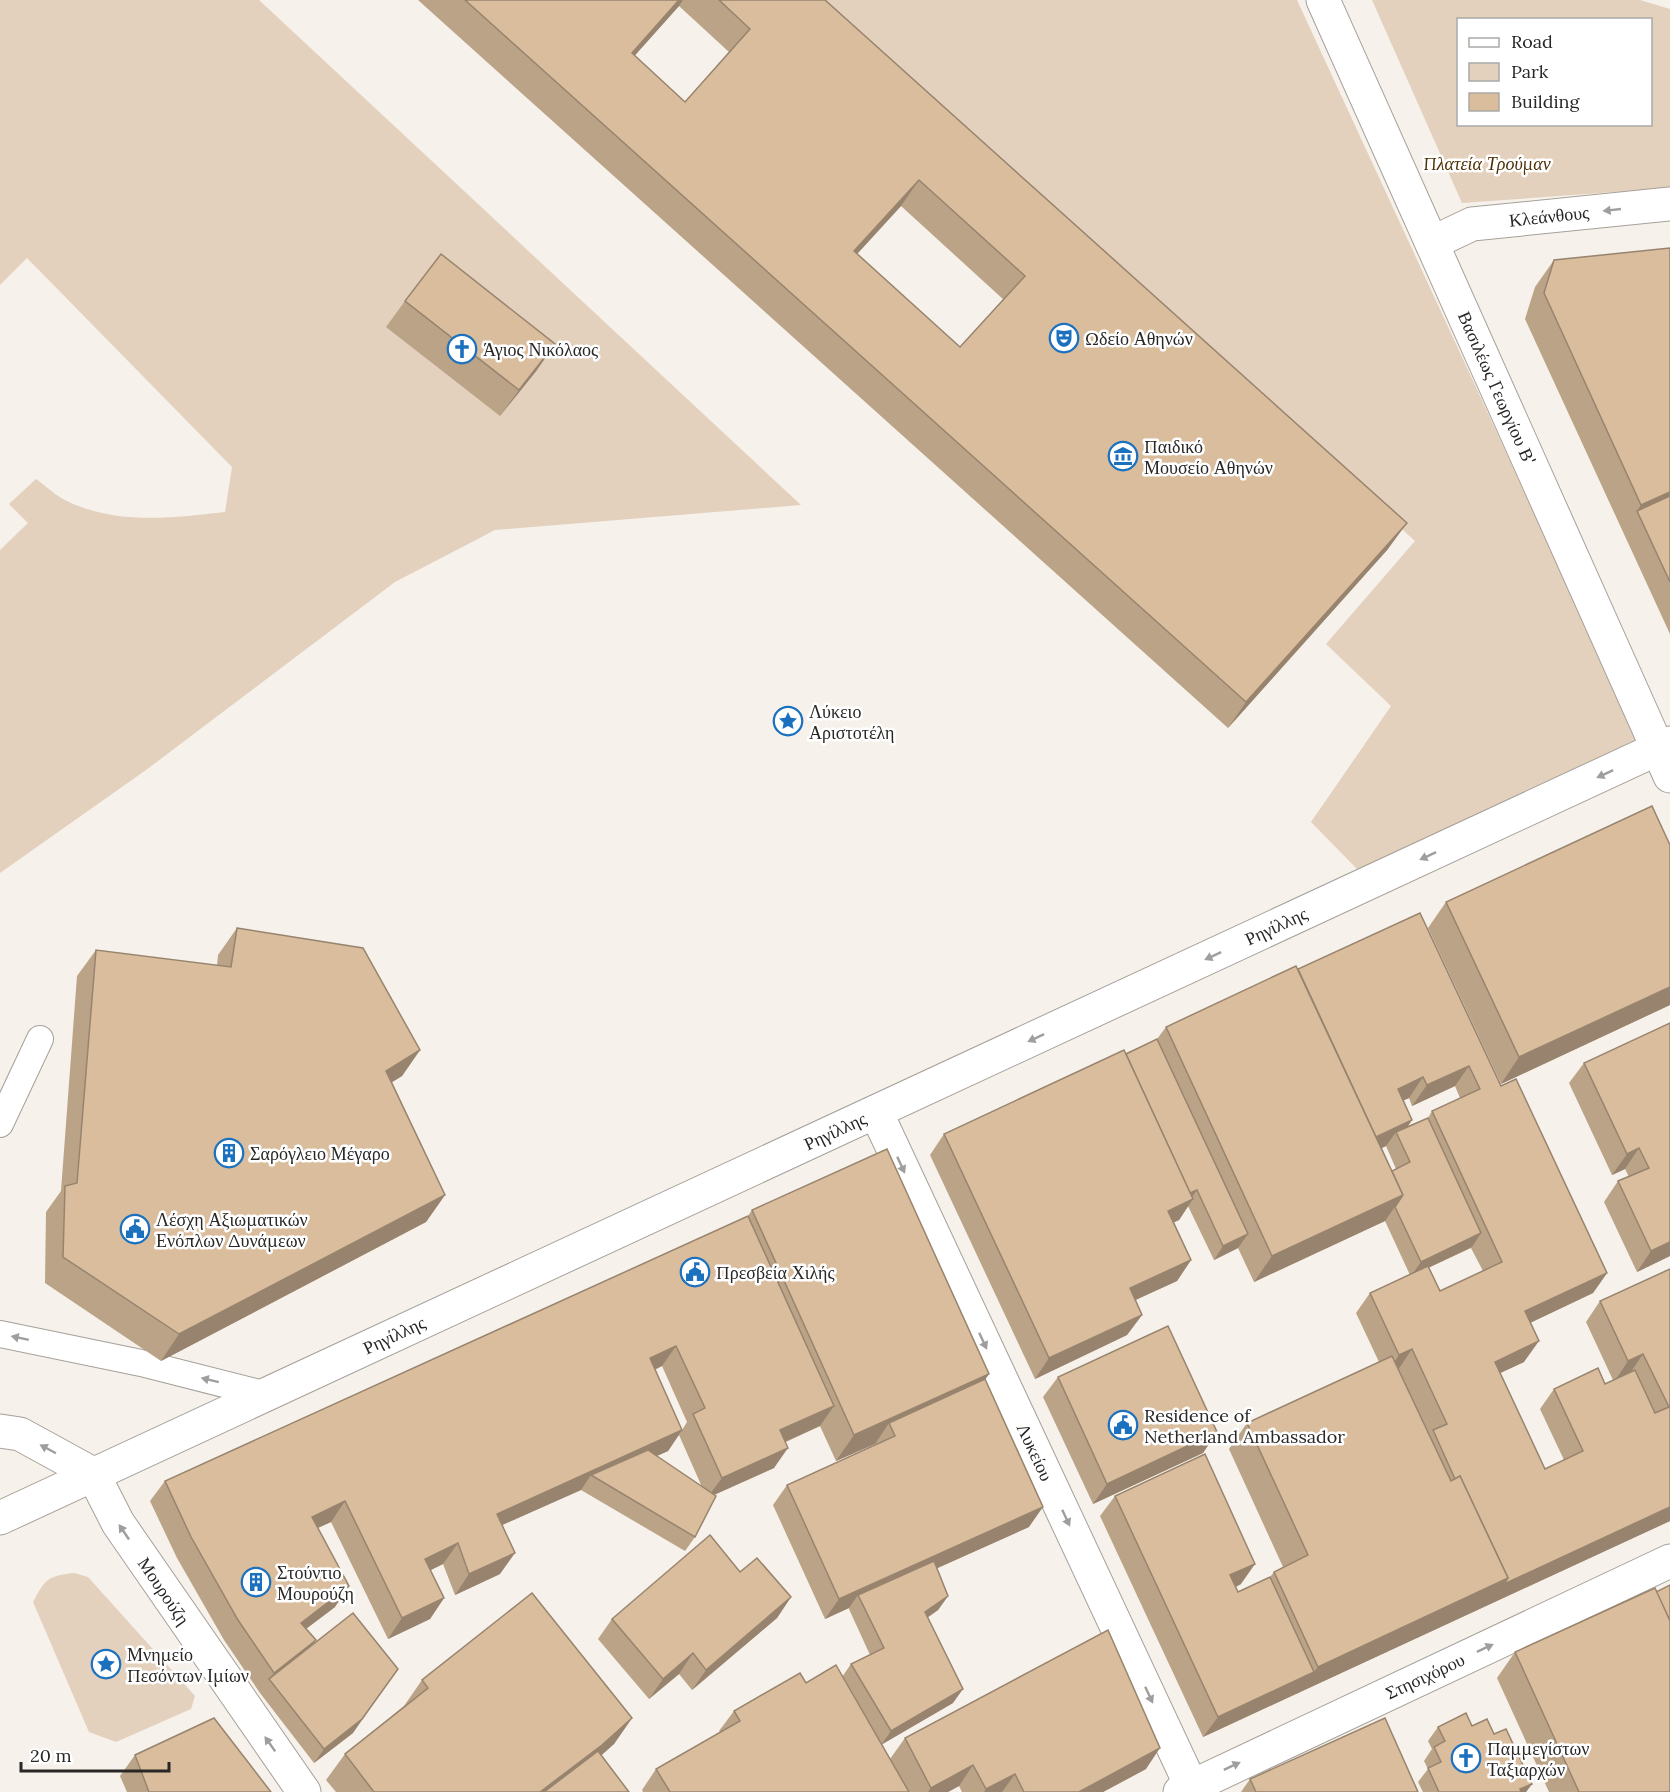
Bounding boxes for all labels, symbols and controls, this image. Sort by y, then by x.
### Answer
legend [1457,18,1652,126]
text: Road [1511,30,1553,53]
text: Park [1511,60,1549,83]
text: Building [1511,90,1581,113]
park label: Πλατεία Τρούμαν [1423,152,1551,175]
street label: Κλεάνθους [1508,200,1590,232]
one-way arrow [1602,205,1621,215]
street label: Βασιλέως Γεωργίου Β' [1453,308,1541,468]
theatre icon: Ωδείο Αθηνών [1048,322,1080,354]
place label: Ωδείο Αθηνών [1085,327,1193,350]
church icon: Άγιος Νικόλαος [446,333,478,365]
place label: Άγιος Νικόλαος [483,338,598,361]
place label: Παιδικό Μουσείο Αθηνών [1144,435,1273,479]
museum icon: Παιδικό Μουσείο Αθηνών [1107,440,1139,472]
place label: Λύκειο Αριστοτέλη [809,700,895,744]
place icon: Λύκειο Αριστοτέλη [772,705,804,737]
one-way arrow [1596,769,1613,778]
one-way arrow [1418,851,1436,861]
street label: Ρηγίλλης [1241,902,1311,950]
one-way arrow [1204,951,1221,960]
one-way arrow [1027,1033,1044,1042]
street label: Ρηγίλλης [800,1107,870,1155]
building icon: Σαρόγλειο Μέγαρο [213,1137,245,1169]
place label: Σαρόγλειο Μέγαρο [250,1142,390,1165]
one-way arrow [896,1156,905,1173]
place label: Λέσχη Αξιωματικών Ενόπλων Δυνάμεων [156,1208,308,1252]
public building icon: Λέσχη Αξιωματικών Ενόπλων Δυνάμεων [119,1213,151,1245]
public building icon: Πρεσβεία Χιλής [679,1256,711,1288]
place label: Πρεσβεία Χιλής [716,1261,835,1284]
street label: Ρηγίλλης [359,1311,429,1359]
one-way arrow [10,1333,29,1342]
one-way arrow [979,1333,988,1350]
one-way arrow [201,1375,219,1385]
place label: Residence of Netherland Ambassador [1144,1404,1345,1448]
public building icon: Residence of Netherland Ambassador [1107,1409,1139,1441]
street label: Λυκείου [1012,1419,1058,1485]
one-way arrow [39,1444,56,1454]
one-way arrow [1062,1509,1072,1527]
one-way arrow [118,1524,130,1540]
street label: Μουρούζη [133,1553,195,1629]
place label: Στούντιο Μουρούζη [277,1561,354,1605]
building icon: Στούντιο Μουρούζη [240,1566,272,1598]
place label: Μνημείο Πεσόντων Ιμίων [127,1643,249,1687]
one-way arrow [1476,1643,1493,1652]
place icon: Μνημείο Πεσόντων Ιμίων [90,1648,122,1680]
street label: Στησιχόρου [1382,1648,1468,1704]
one-way arrow [1144,1686,1153,1703]
scale bar [21,1735,170,1773]
one-way arrow [265,1736,276,1752]
place label: Παμμεγίστων Ταξιαρχών [1487,1737,1590,1781]
church icon: Παμμεγίστων Ταξιαρχών [1450,1742,1482,1774]
text: 20 m [30,1744,72,1767]
one-way arrow [1224,1762,1241,1771]

